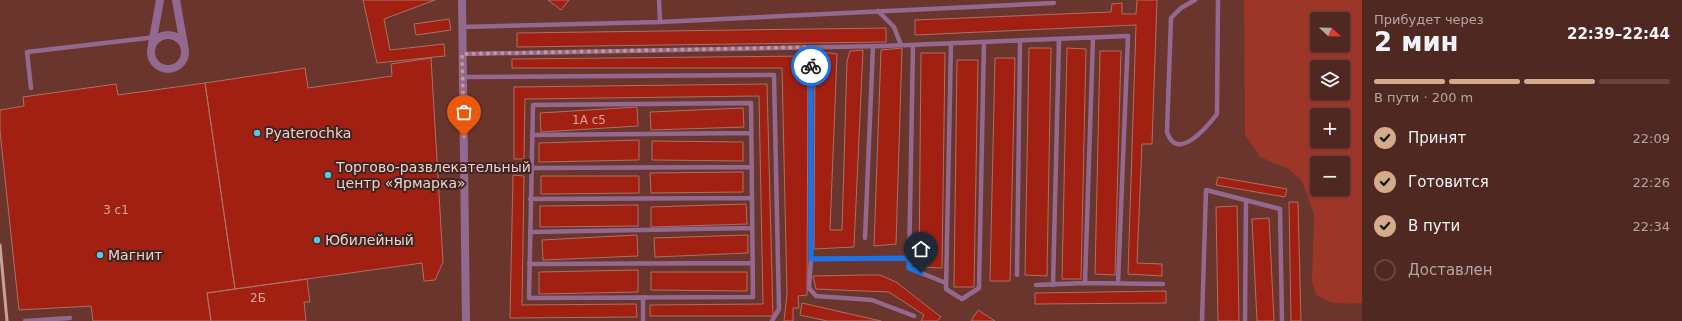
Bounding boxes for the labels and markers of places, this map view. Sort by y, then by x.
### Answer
pin [447,95,481,136]
place label: Pyaterochka [265,125,351,141]
marker: Pyaterochka [252,128,262,138]
place label: Торгово-развлекательный центр «Ярмарка» [335,159,531,191]
marker: Торгово-развлекательный центр «Ярмарка» [323,170,333,180]
place label: Юбилейный [325,232,414,248]
pin [904,232,938,273]
marker: Юбилейный [312,235,322,245]
place label: Магнит [108,247,162,263]
marker: Магнит [95,250,105,260]

